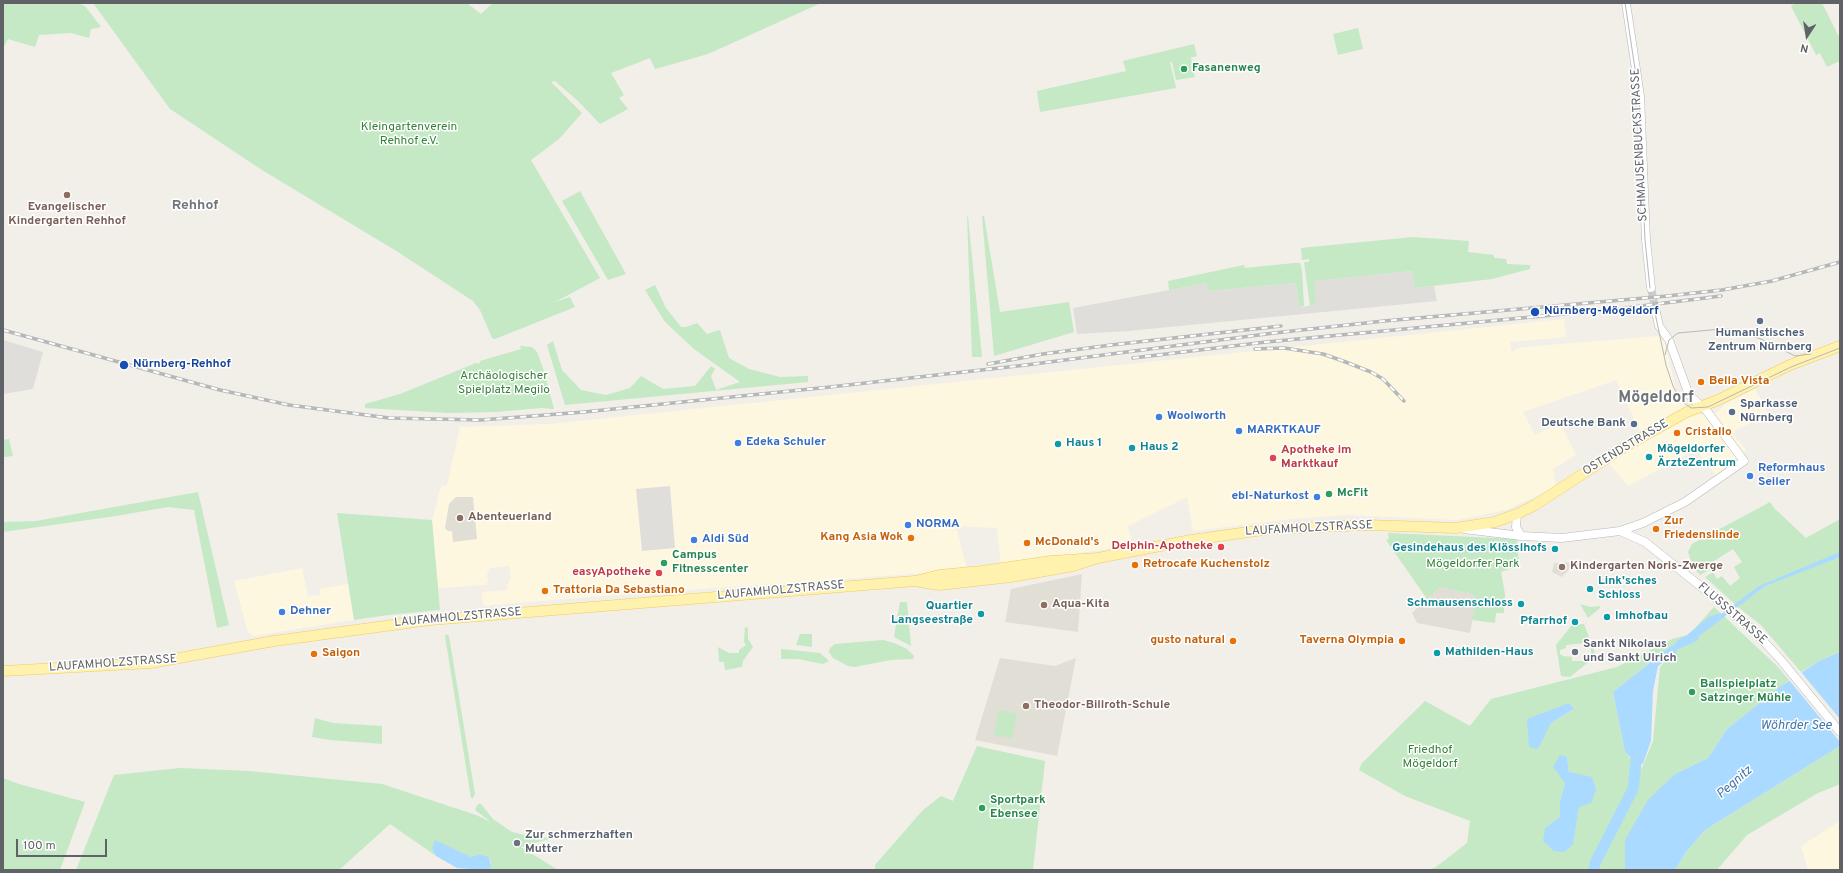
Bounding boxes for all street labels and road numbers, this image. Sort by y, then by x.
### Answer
street label: SCHMAUSENBUCKSTRASSE [1629,68,1651,222]
street label: OSTENDSTRASSE [1581,417,1671,479]
street label: LAUFAMHOLZSTRASSE [1245,518,1373,540]
street label: LAUFAMHOLZSTRASSE [717,578,845,604]
street label: FLUSSSTRASSE [1694,580,1770,648]
street label: LAUFAMHOLZSTRASSE [394,605,522,631]
street label: LAUFAMHOLZSTRASSE [49,652,177,676]

